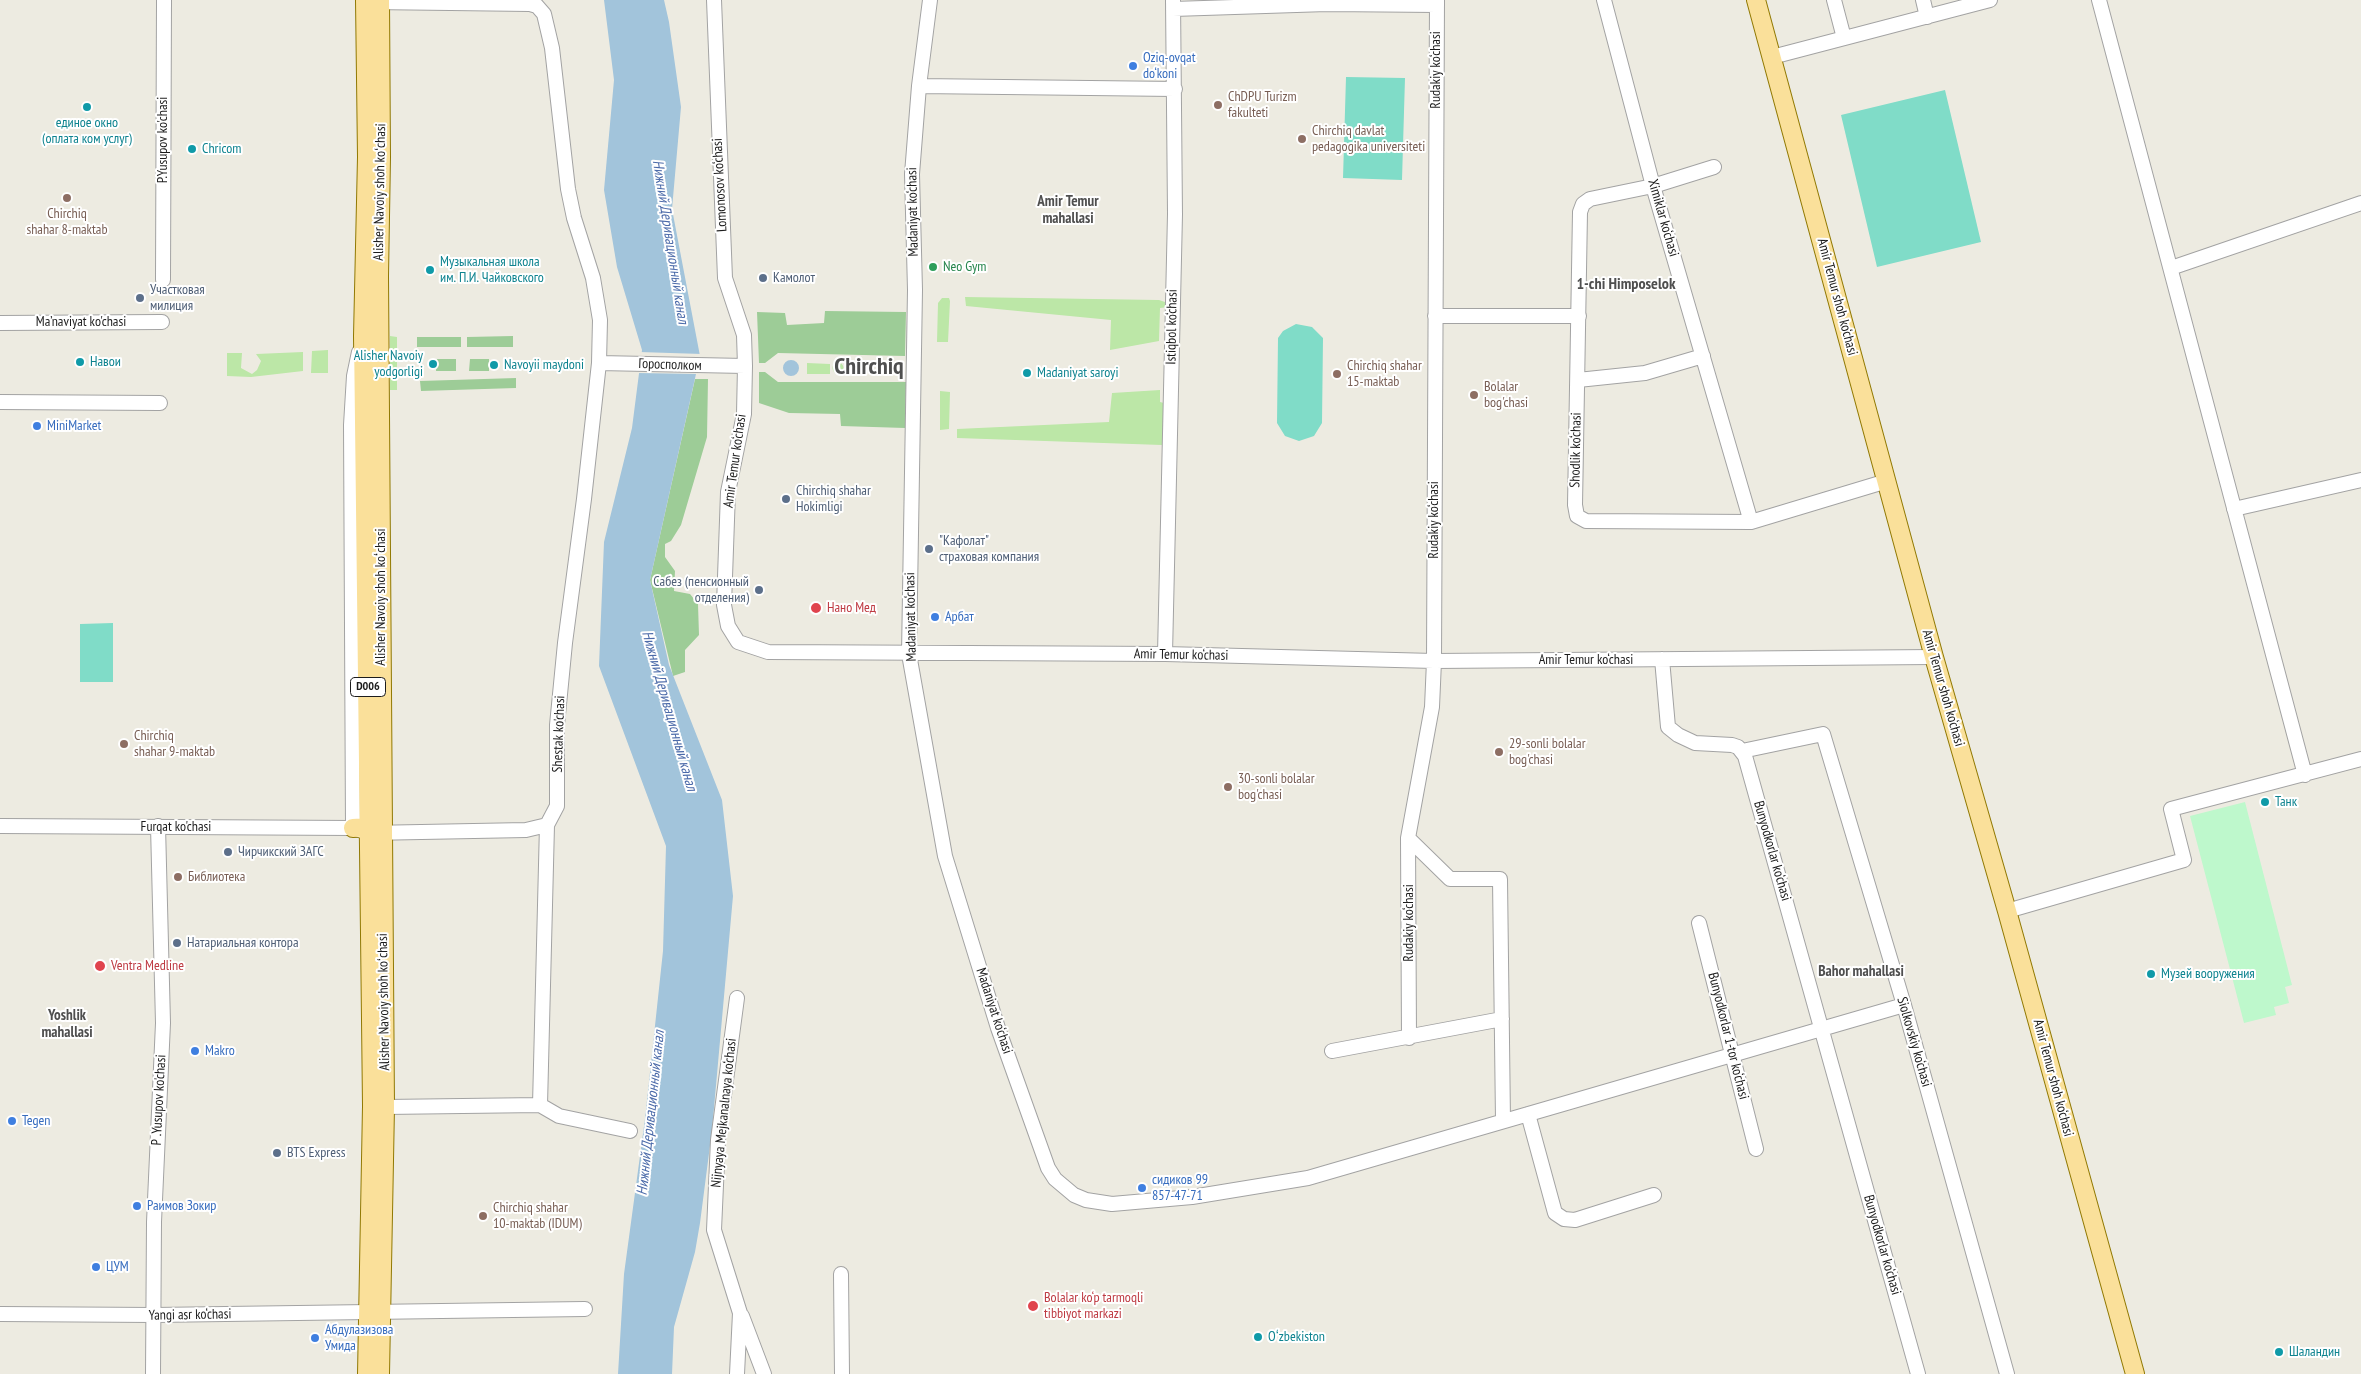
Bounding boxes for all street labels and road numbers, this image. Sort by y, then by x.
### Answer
street label: Rudakiy ko‘chasi [1428,31,1444,109]
street label: P.Yusupov ko'chasi [155,97,171,183]
street label: Alisher Navoiy shoh koʻchasi [370,123,390,261]
street label: Lomonosov ko‘chasi [709,138,731,232]
street label: Madaniyat ko‘chasi [904,167,922,257]
street label: Ximiklar ko‘chasi [1644,177,1682,259]
street label: Amir Temur shoh ko‘chasi [1813,237,1861,357]
street label: Istiqbol ko‘chasi [1163,289,1181,365]
street label: Ma’naviyat ko'chasi [36,314,126,330]
street label: Горосполком [638,355,702,375]
street label: Shodlik ko‘chasi [1567,412,1585,488]
street label: Amir Temur ko‘chasi [720,413,750,509]
street label: Rudakiy ko‘chasi [1426,481,1442,559]
street label: Alisher Navoiy shoh koʻchasi [373,528,389,666]
street label: Madaniyat ko‘chasi [902,572,920,662]
street label: Amir Temur shoh ko‘chasi [1918,628,1968,748]
street label: Amir Temur ko‘chasi [1134,646,1228,664]
street label: Amir Temur ko‘chasi [1539,652,1633,668]
road number: D006 [350,678,386,696]
street label: Shestak ko'chasi [549,695,569,773]
street label: Bunyodkorlar ko‘chasi [1750,799,1794,903]
street label: Furqat ko'chasi [141,819,211,835]
street label: Rudakiy ko‘chasi [1401,884,1417,962]
street label: Alisher Navoiy shoh koʻchasi [374,933,394,1071]
street label: Madaniyat ko‘chasi [972,966,1016,1056]
street label: Bunyodkorlar 1-tor ko‘chasi [1704,971,1752,1101]
street label: Siolkovskiy ko‘chasi [1893,995,1935,1089]
street label: Amir Temur shoh ko‘chasi [2029,1018,2077,1138]
street label: Nijnyaya Mejkanalnaya ko‘chasi [708,1037,740,1189]
street label: P .Yusupov ko'chasi [148,1054,170,1146]
street label: Bunyodkorlar ko‘chasi [1860,1193,1904,1297]
street label: Yangi asr ko‘chasi [148,1306,232,1324]

